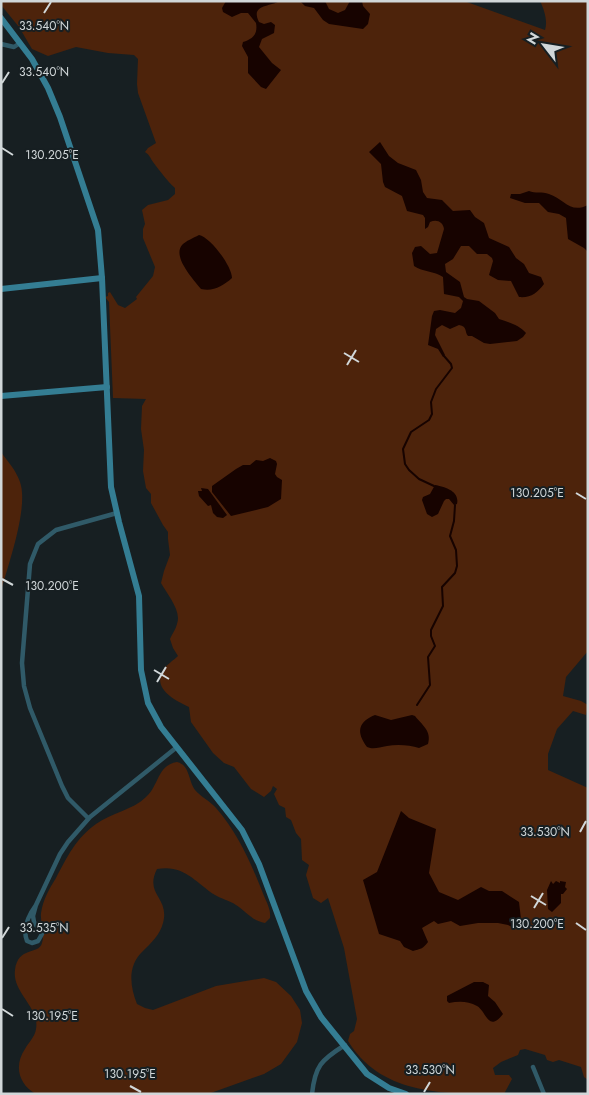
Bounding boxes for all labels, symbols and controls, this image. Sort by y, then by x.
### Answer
text: 33.540°N [19,17,69,35]
north arrow [519,20,569,70]
text: N [521,28,544,48]
text: 33.540°N [19,63,69,81]
text: 130.205°E [25,146,79,164]
text: 130.205°E [510,484,564,502]
text: 130.200°E [25,577,79,595]
text: 33.530°N [520,823,570,841]
text: 130.200°E [510,915,564,933]
text: 33.535°N [19,919,69,937]
text: 130.195°E [26,1007,78,1025]
text: 33.530°N [405,1061,455,1079]
text: 130.195°E [104,1065,156,1083]

